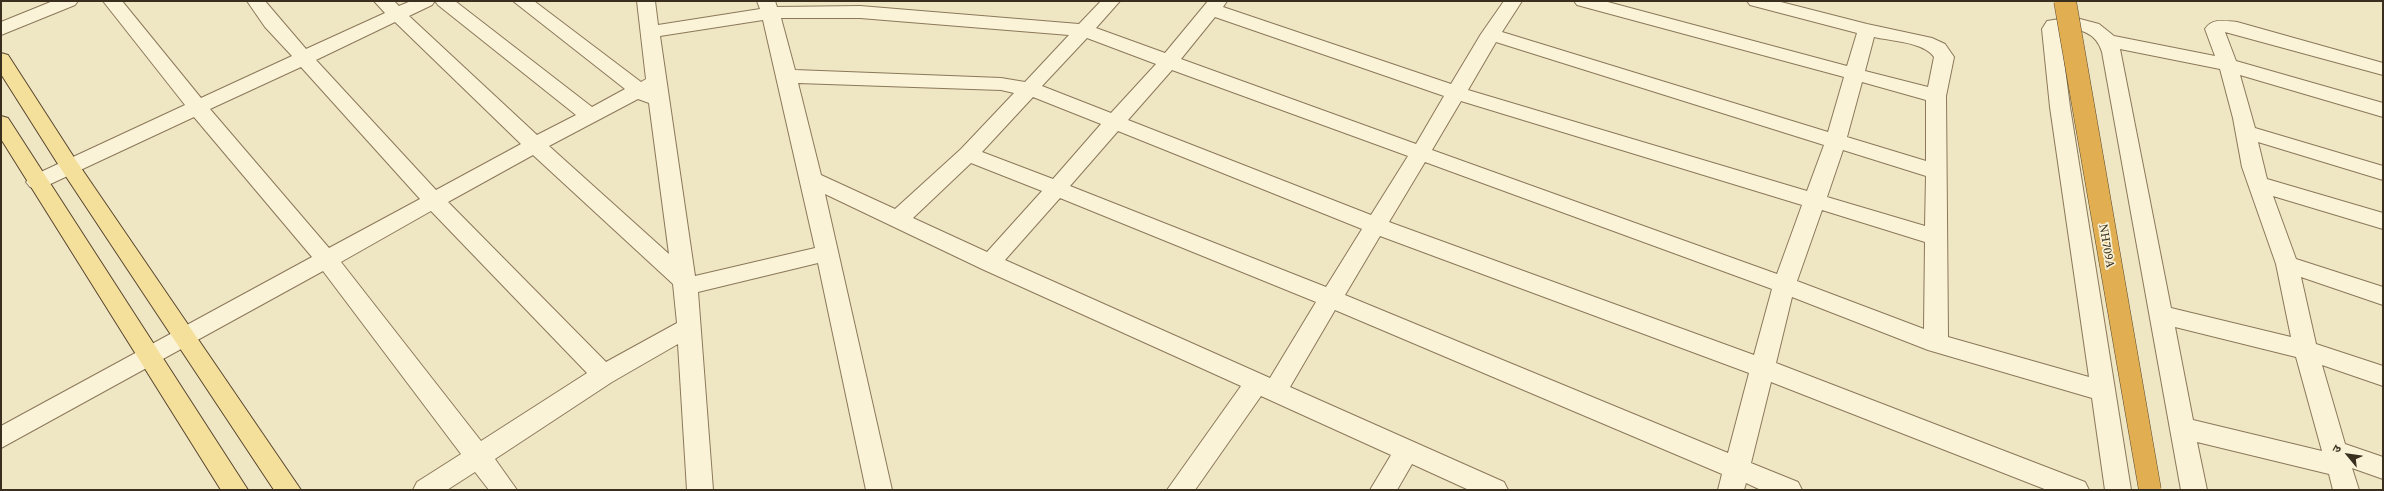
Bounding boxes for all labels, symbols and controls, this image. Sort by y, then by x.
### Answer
street label: NH709A [2095,223,2117,269]
north arrow [2328,435,2368,475]
text: उ [2329,442,2345,455]

